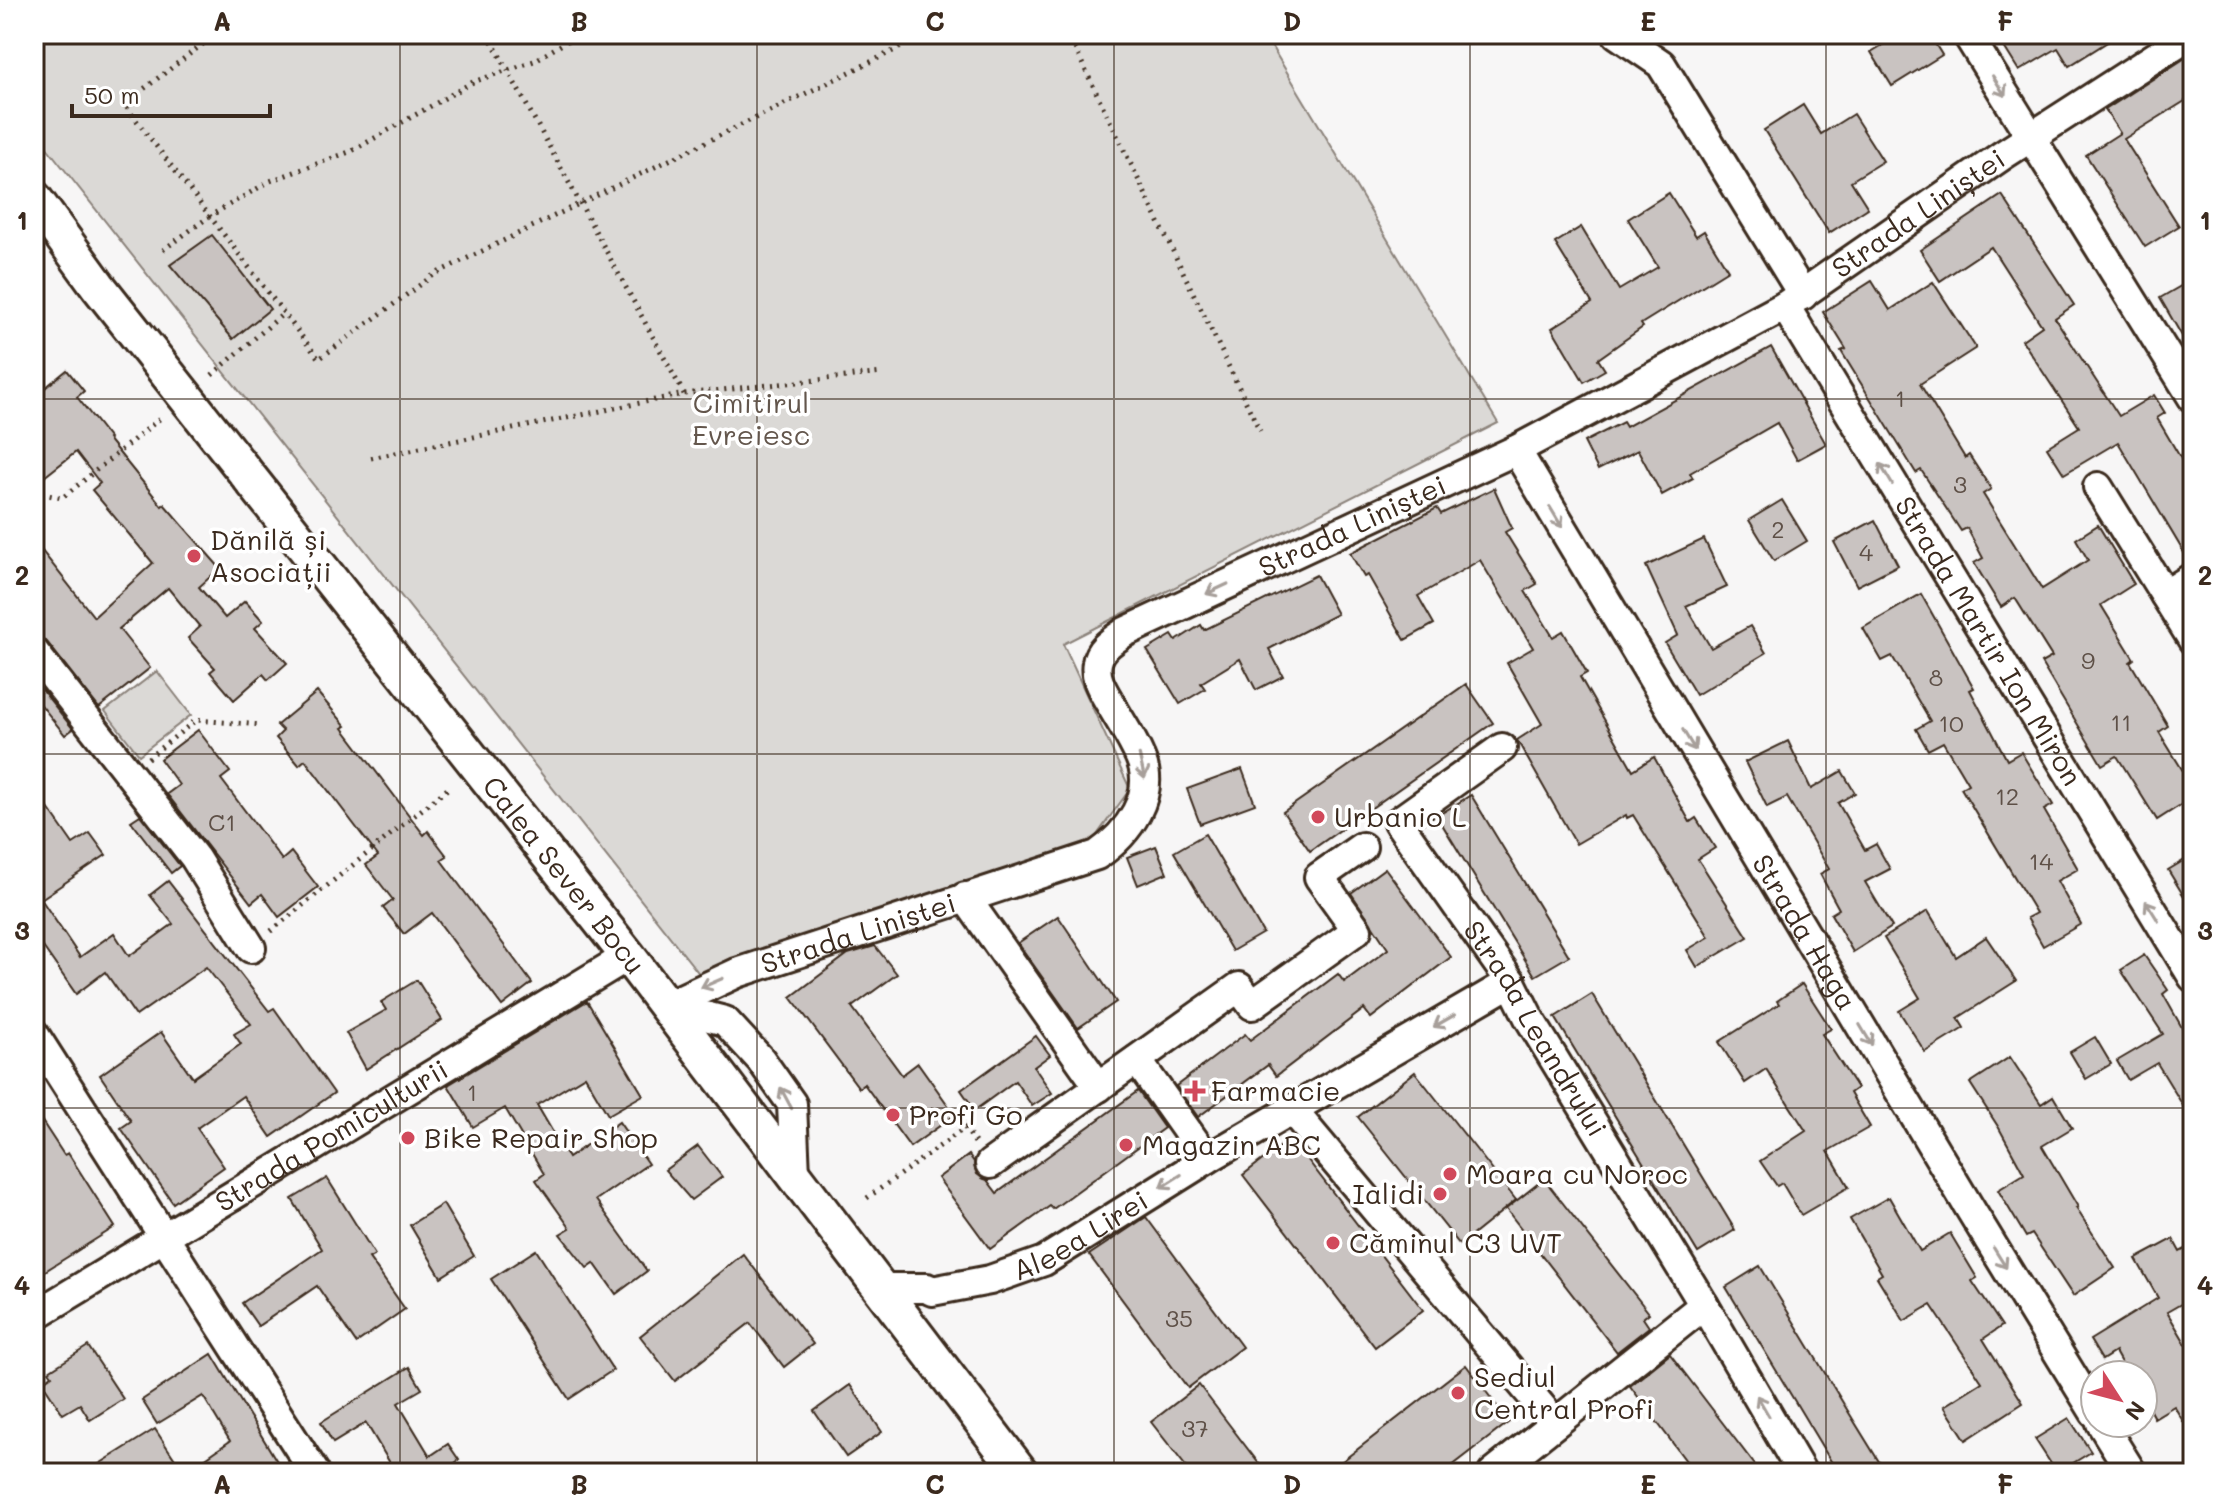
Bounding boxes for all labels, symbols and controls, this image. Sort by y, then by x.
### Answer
text: A [213,4,231,38]
text: B [570,4,588,38]
text: C [925,4,945,38]
text: D [1283,4,1301,38]
text: E [1640,4,1656,38]
text: F [1997,4,2013,38]
scale bar [72,68,270,118]
one-way arrow [1991,74,2007,97]
text: 50 m [84,79,140,110]
street label: Strada Liniștei [1824,140,2012,285]
text: 1 [16,203,28,237]
text: 1 [2199,203,2211,237]
house number: 1 [1895,382,1905,413]
park label: Cimitirul Evreiesc [692,384,810,452]
one-way arrow [1877,463,1893,486]
street label: Strada Liniștei [1252,466,1452,584]
house number: 3 [1953,468,1967,499]
street label: Strada Martir Ion Miron [1888,489,2091,792]
one-way arrow [1548,505,1564,528]
house number: 2 [1771,513,1785,544]
place label: Dănilă și Asociații [210,521,332,590]
house number: 4 [1859,536,1873,567]
marker: Dănilă și Asociații [185,547,203,565]
text: 2 [15,558,29,592]
text: 2 [2198,558,2212,592]
one-way arrow [1205,582,1229,597]
house number: 9 [2081,644,2095,675]
house number: 8 [1929,661,1943,692]
house number: 11 [2110,706,2132,737]
house number: 10 [1938,707,1964,738]
one-way arrow [1681,728,1697,751]
one-way arrow [1135,754,1150,780]
street label: Calea Sever Bocu [476,768,654,981]
house number: 12 [1995,780,2019,811]
place label: Urbanio L [1334,798,1467,834]
house number: C1 [208,806,236,837]
marker: Urbanio L [1309,808,1327,826]
house number: 14 [2029,845,2053,876]
street label: Strada Haga [1745,847,1866,1016]
street label: Strada Liniștei [756,884,960,981]
one-way arrow [2144,900,2160,923]
text: 3 [14,913,30,947]
street label: Strada Leandrului [1456,913,1616,1143]
text: 3 [2197,913,2213,947]
one-way arrow [700,976,724,991]
one-way arrow [1433,1013,1456,1029]
one-way arrow [1858,1023,1874,1046]
street label: Strada Pomiculturii [208,1050,454,1219]
place label: Farmacie [1211,1072,1340,1108]
house number: 1 [467,1076,477,1107]
marker: Farmacie [1186,1082,1204,1100]
one-way arrow [777,1087,793,1110]
place label: Profi Go [909,1096,1023,1132]
marker: Profi Go [884,1106,902,1124]
place label: Bike Repair Shop [424,1119,658,1155]
place label: Magazin ABC [1142,1126,1321,1162]
marker: Bike Repair Shop [399,1129,417,1147]
marker: Magazin ABC [1117,1136,1135,1154]
place label: Moara cu Noroc [1466,1155,1688,1191]
marker: Moara cu Noroc [1441,1165,1459,1183]
one-way arrow [1160,1173,1183,1189]
place label: Ialidi [1352,1175,1424,1211]
street label: Aleea Lirei [1008,1182,1154,1287]
marker: Ialidi [1431,1185,1449,1203]
place label: Căminul C3 UVT [1349,1224,1562,1260]
marker: Căminul C3 UVT [1324,1234,1342,1252]
one-way arrow [1992,1246,2008,1269]
text: 4 [14,1268,30,1302]
text: 4 [2197,1268,2213,1302]
house number: 35 [1165,1302,1193,1333]
place label: Sediul Central Profi [1474,1358,1654,1426]
north arrow [2079,1359,2159,1439]
marker: Sediul Central Profi [1449,1384,1467,1402]
one-way arrow [1755,1395,1771,1418]
text: N [2119,1396,2152,1426]
house number: 37 [1181,1412,1209,1443]
text: A [213,1467,231,1501]
text: B [570,1467,588,1501]
text: C [925,1467,945,1501]
text: D [1283,1467,1301,1501]
text: E [1640,1467,1656,1501]
text: F [1997,1467,2013,1501]

